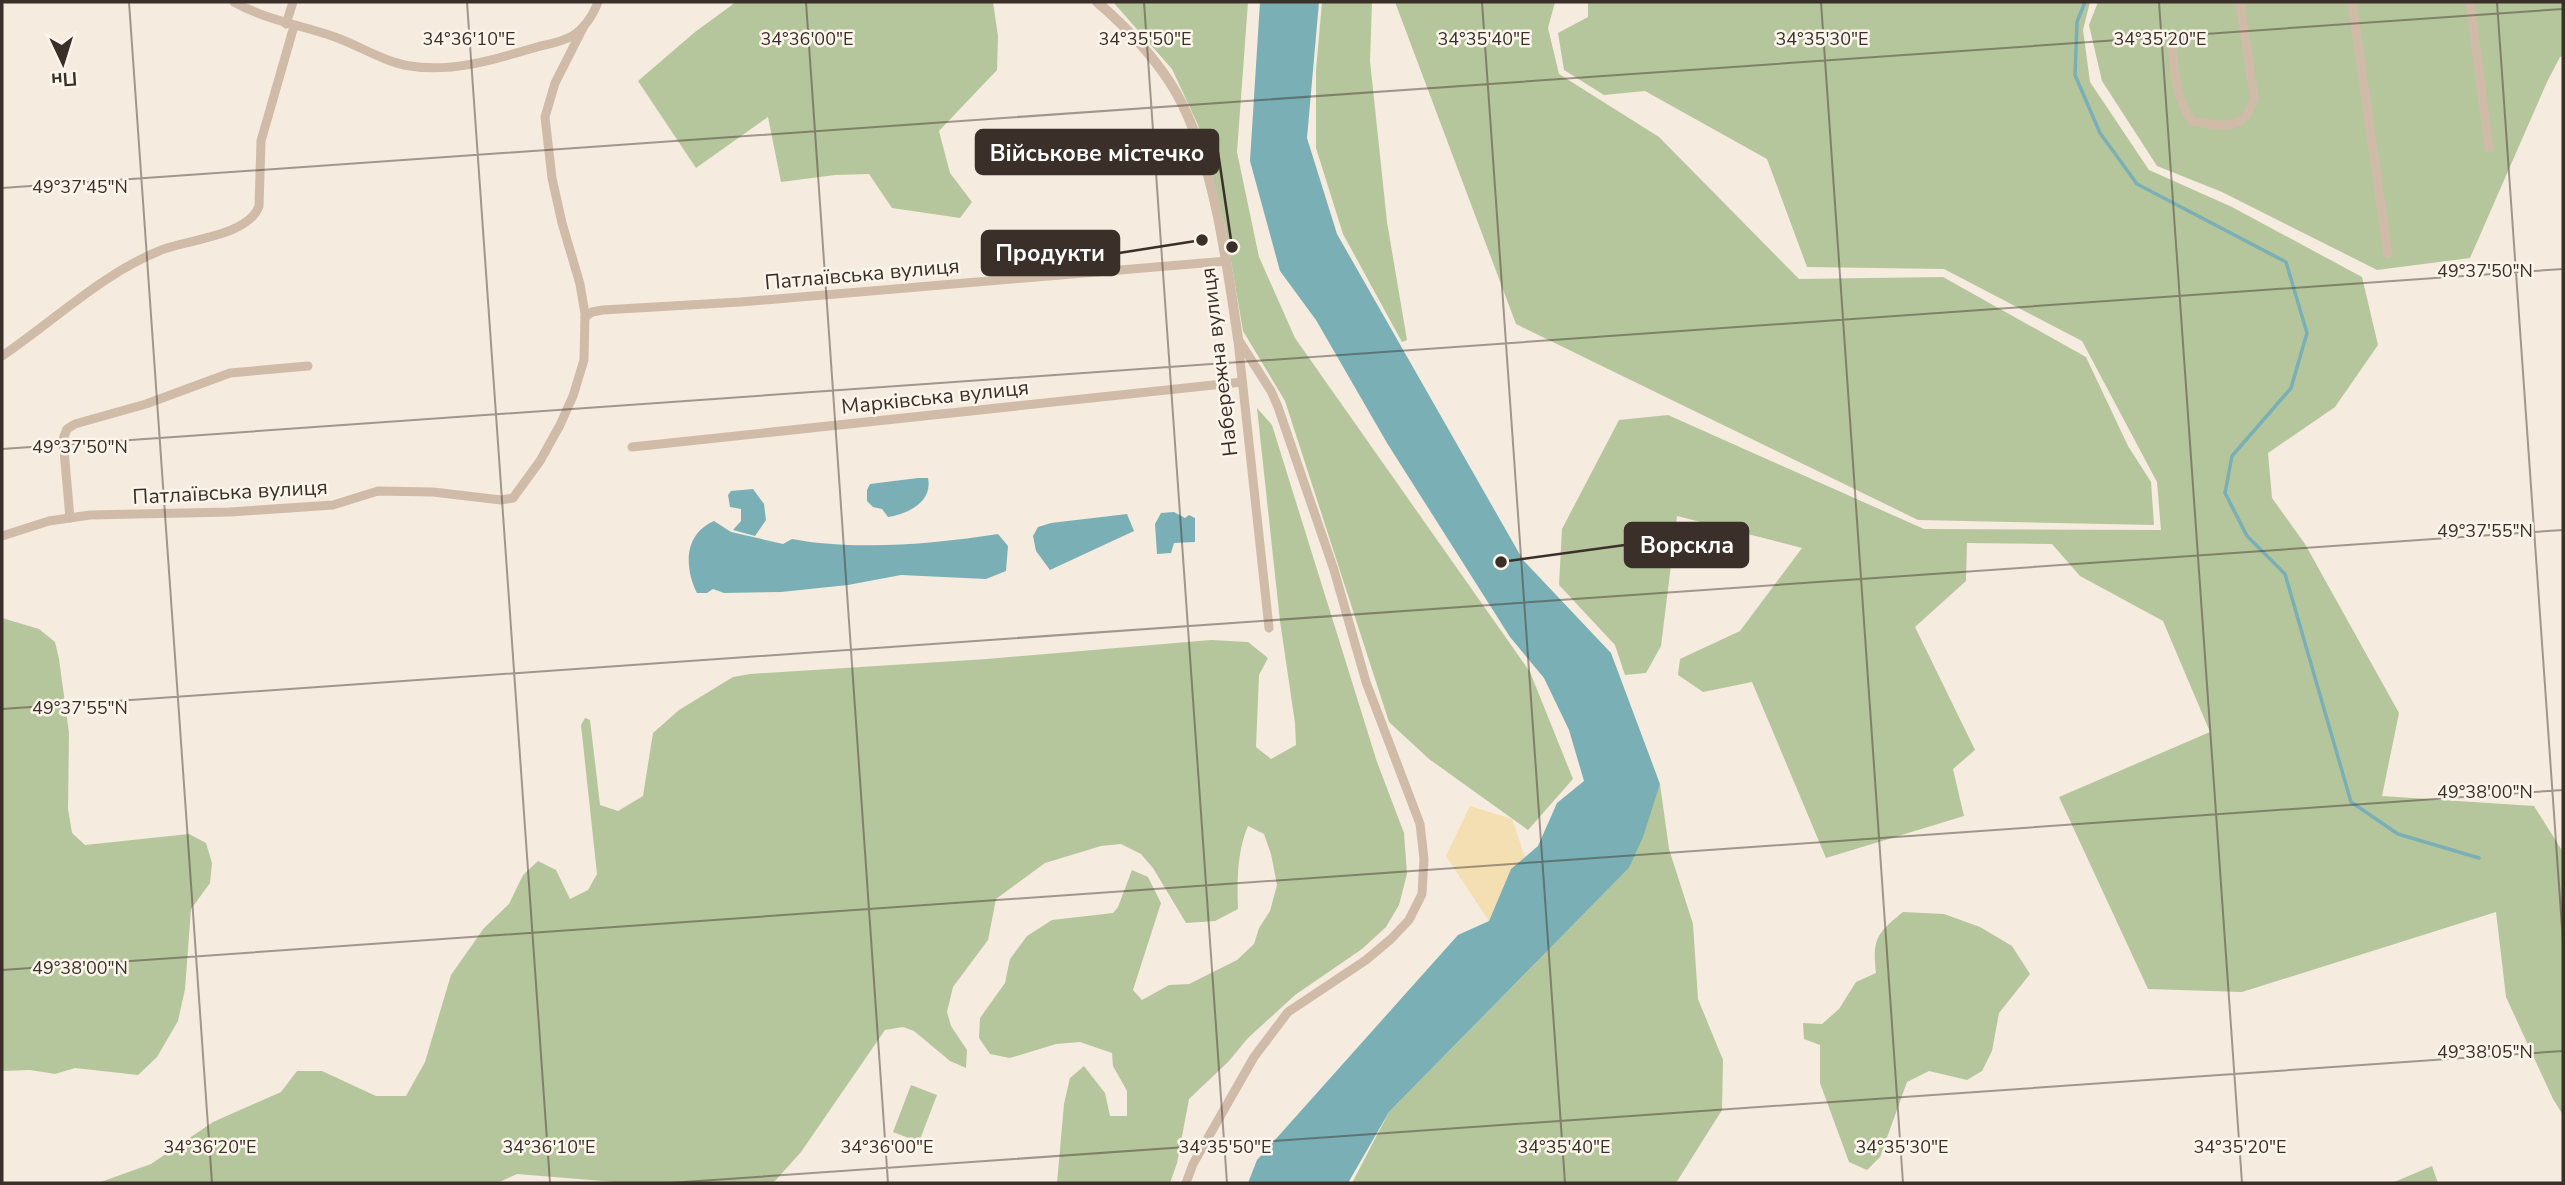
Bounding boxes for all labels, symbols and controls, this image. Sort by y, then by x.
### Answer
text: 34°36'10"E [423,27,516,51]
text: 34°36'00"E [761,27,854,51]
text: 34°35'50"E [1099,27,1192,51]
text: 34°35'40"E [1438,27,1531,51]
text: 34°35'30"E [1776,27,1869,51]
text: 34°35'20"E [2114,27,2207,51]
north arrow [28,28,98,98]
text: Пн [50,65,78,93]
callout: Військове містечко [976,130,1218,174]
text: Військове містечко [990,138,1204,169]
text: 49°37'45"N [32,175,128,199]
callout: Продукти [982,231,1119,275]
text: Продукти [995,238,1105,269]
street label: Патлаївська вулиця [763,252,961,296]
text: 49°37'50"N [2437,259,2533,283]
street label: Набережна вулиця [1194,266,1244,458]
street label: Марківська вулиця [840,373,1030,421]
text: 49°37'50"N [32,435,128,459]
street label: Патлаївська вулиця [132,473,328,511]
text: 49°37'55"N [2437,519,2533,543]
callout: Ворскла [1625,523,1748,567]
text: Ворскла [1640,530,1734,561]
text: 49°37'55"N [32,696,128,720]
text: 49°38'00"N [2437,780,2533,804]
text: 49°38'00"N [32,956,128,980]
text: 49°38'05"N [2437,1040,2533,1064]
text: 34°36'20"E [164,1135,257,1159]
text: 34°36'10"E [503,1135,596,1159]
text: 34°36'00"E [841,1135,934,1159]
text: 34°35'50"E [1179,1135,1272,1159]
text: 34°35'40"E [1518,1135,1611,1159]
text: 34°35'30"E [1856,1135,1949,1159]
text: 34°35'20"E [2194,1135,2287,1159]

